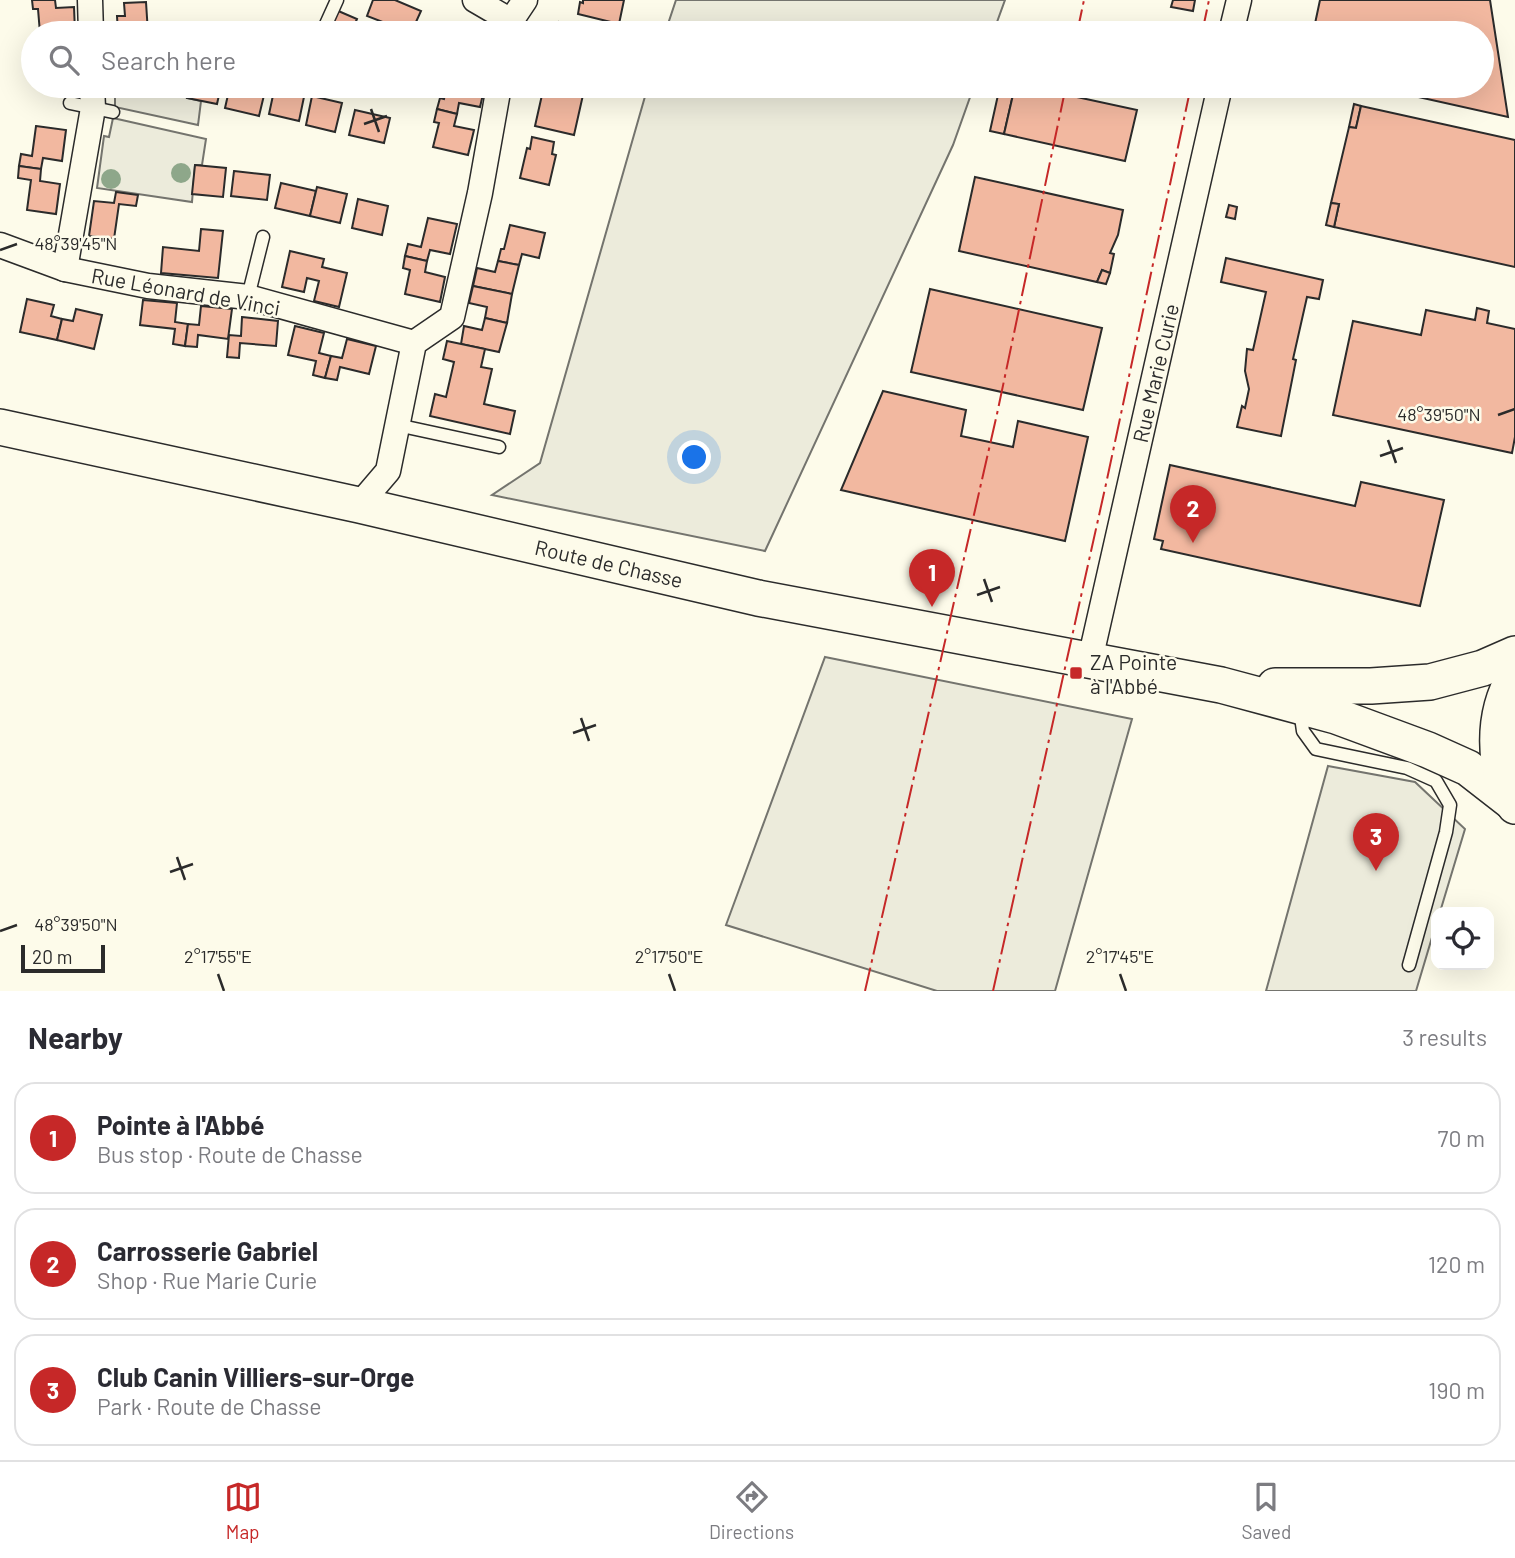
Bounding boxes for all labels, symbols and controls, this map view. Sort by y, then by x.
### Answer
search box [21,21,1494,98]
icon: search [45,41,83,79]
text: Search here [101,44,236,75]
text: 48°39'45"N [34,232,118,254]
street label: Rue Léonard de Vinci [90,262,282,320]
street label: Rue Marie Curie [1127,301,1183,445]
text: 48°39'50"N [1397,403,1481,425]
your location [677,440,711,474]
pin: 2 [1170,485,1216,543]
street label: Route de Chasse [533,534,685,592]
pin: 1 [909,549,955,607]
place label: ZA Pointe à l'Abbé [1090,649,1177,698]
marker: ZA Pointe à l'Abbé [1068,665,1084,681]
pin: 3 [1353,813,1399,871]
map controls [1431,907,1494,970]
button: locate [1431,907,1494,970]
text: 48°39'50"N [34,913,118,935]
scale bar [21,942,105,974]
text: 20 m [32,945,72,968]
text: 2°17'55"E [184,945,252,967]
text: 2°17'50"E [635,945,703,967]
text: 2°17'45"E [1086,945,1154,967]
text: Nearby [28,1019,123,1055]
text: 3 results [1402,1023,1487,1051]
text: Pointe à l'Abbé [97,1109,264,1140]
text: 1 [49,1124,57,1152]
text: 70 m [1438,1124,1485,1152]
text: Bus stop · Route de Chasse [97,1140,363,1168]
text: Carrosserie Gabriel [97,1235,318,1266]
text: 2 [47,1250,59,1278]
text: 120 m [1428,1250,1485,1278]
text: Shop · Rue Marie Curie [97,1266,317,1294]
text: Club Canin Villiers-sur-Orge [97,1361,414,1392]
text: 3 [47,1376,59,1404]
text: 190 m [1428,1376,1485,1404]
text: Park · Route de Chasse [97,1392,322,1420]
tab: Map [224,1478,262,1543]
tab: Directions [709,1478,794,1543]
tab: Saved [1241,1478,1291,1543]

